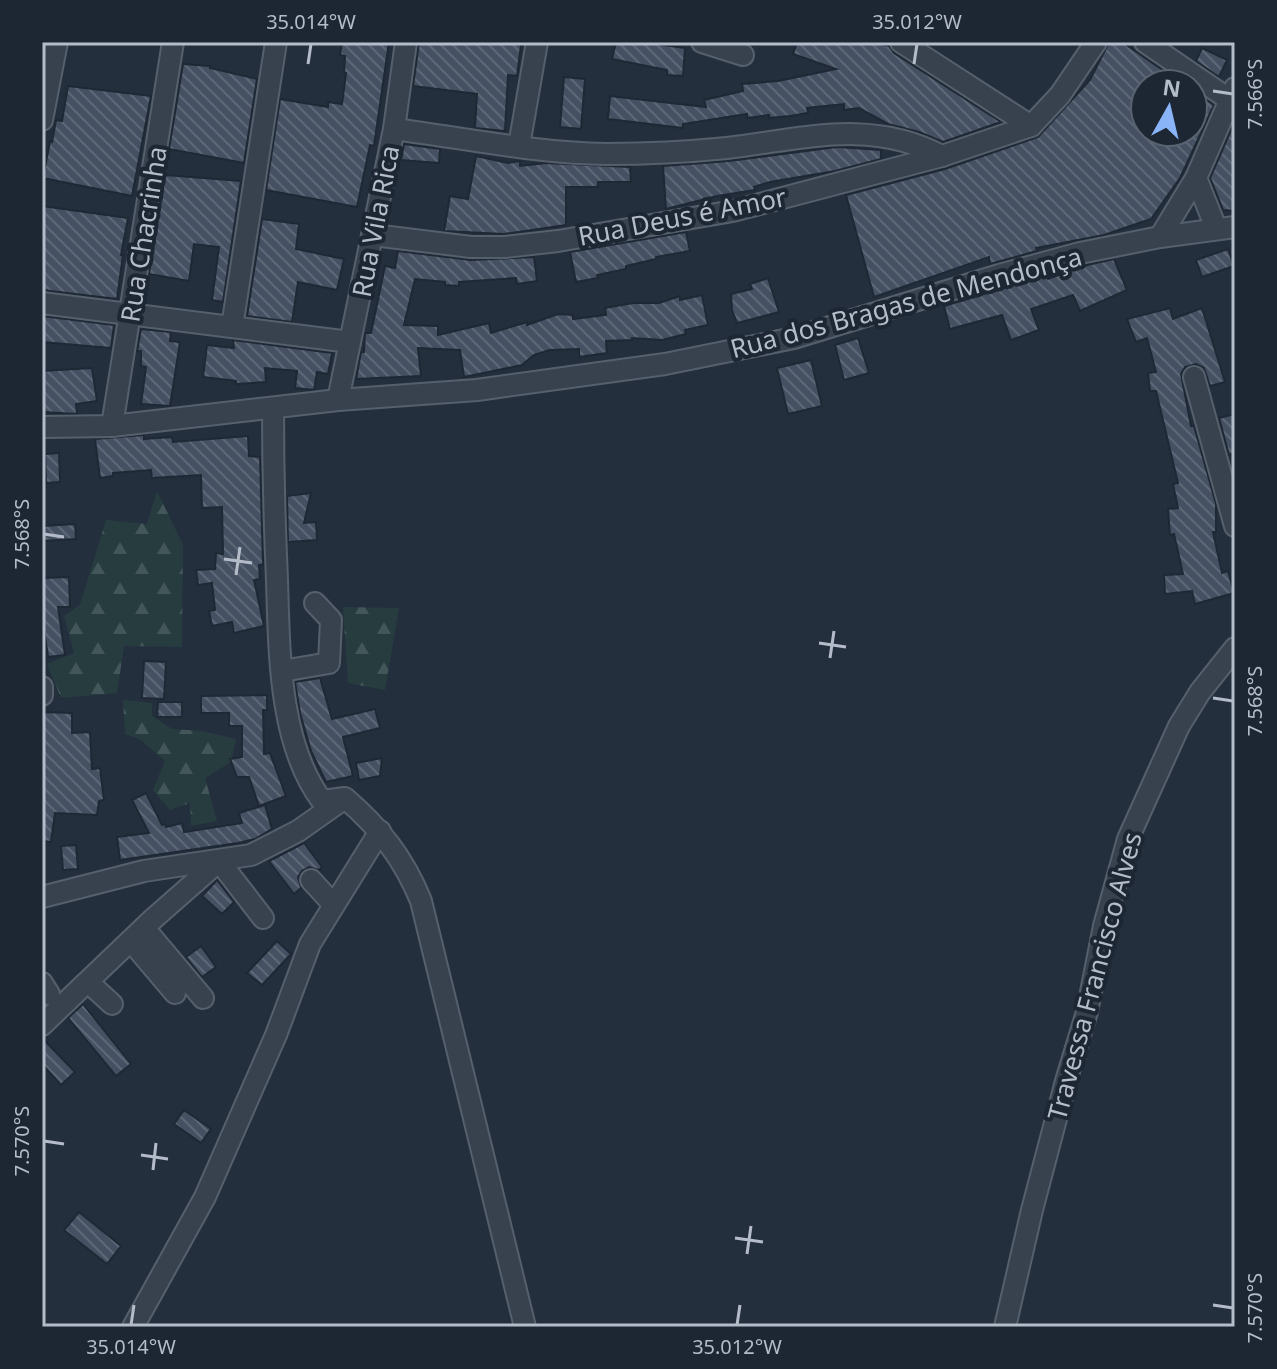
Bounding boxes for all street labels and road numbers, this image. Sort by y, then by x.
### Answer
street label: Rua Vila Rica [343,142,407,300]
street label: Rua Chacrinha [111,144,175,324]
street label: Rua Deus é Amor [575,178,789,254]
street label: Rua dos Bragas de Mendonça [726,238,1086,366]
street label: Travessa Francisco Alves [1038,828,1150,1124]

